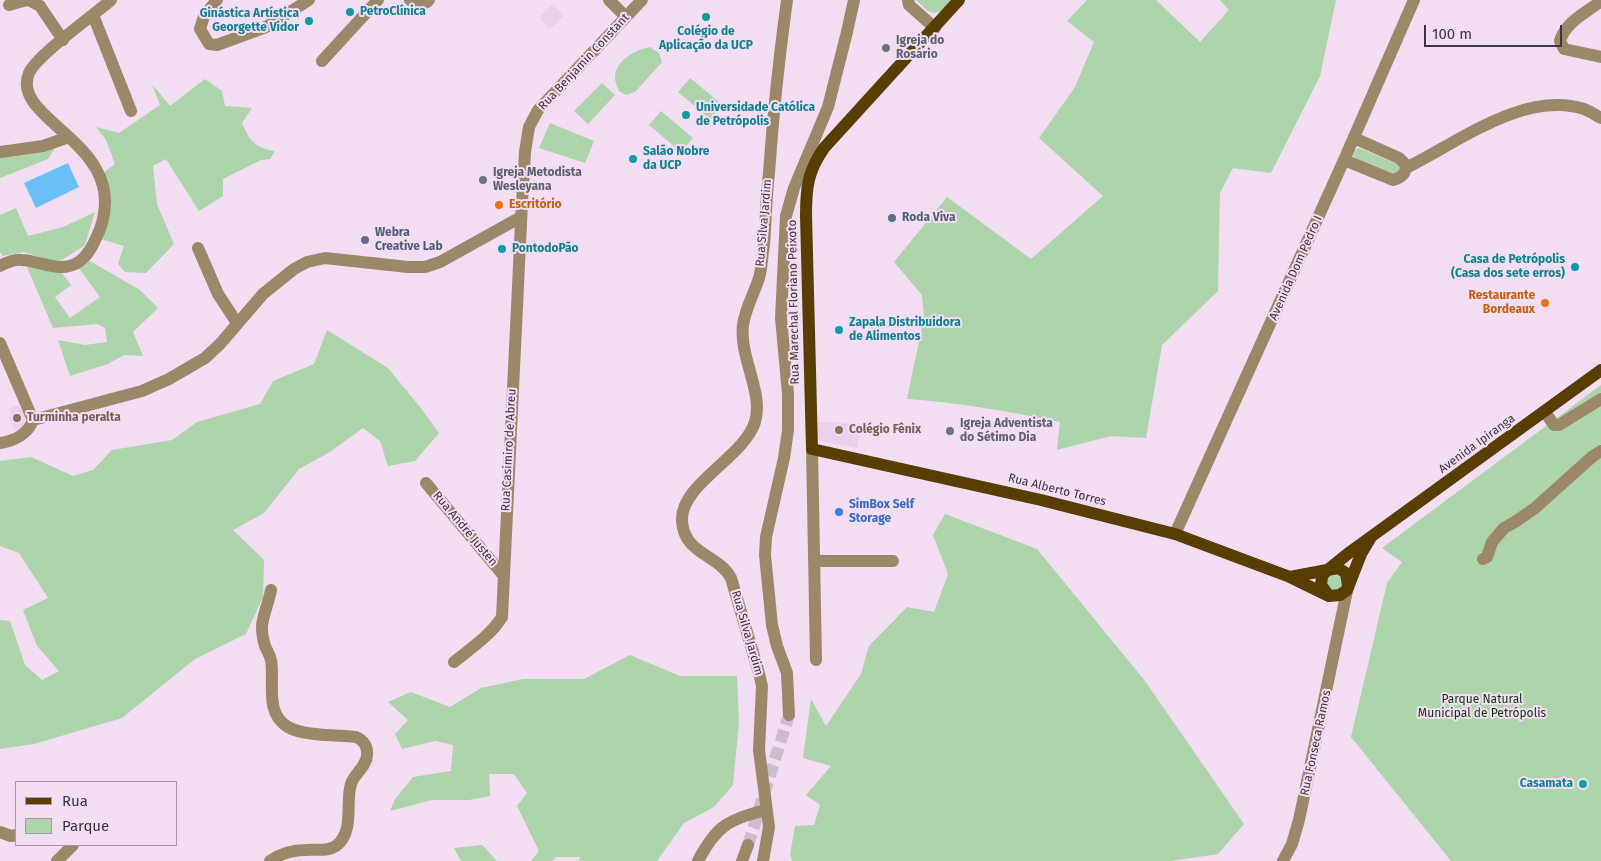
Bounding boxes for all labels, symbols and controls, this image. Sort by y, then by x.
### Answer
place label: PetroClínica [360,5,426,19]
marker: PetroClínica [344,6,356,18]
place label: Ginástica Artística Georgette Vidor [200,7,299,35]
street label: Rua Benjamin Constant [535,11,633,113]
marker: Colégio de Aplicação da UCP [700,11,712,23]
marker: Ginástica Artística Georgette Vidor [303,15,315,27]
scale bar [1426,15,1564,47]
place label: Colégio de Aplicação da UCP [659,25,753,53]
text: 100 m [1432,25,1472,43]
place label: Igreja do Rosário [896,34,944,62]
marker: Igreja do Rosário [880,42,892,54]
place label: Universidade Católica de Petrópolis [696,101,815,129]
marker: Universidade Católica de Petrópolis [680,109,692,121]
place label: Salão Nobre da UCP [643,145,709,173]
marker: Salão Nobre da UCP [627,153,639,165]
place label: Igreja Metodista Wesleyana [493,166,582,194]
marker: Igreja Metodista Wesleyana [477,174,489,186]
street label: Rua Silva Jardim [753,179,775,267]
place label: Escritório [509,198,562,212]
marker: Escritório [493,199,505,211]
place label: Roda Viva [902,211,956,225]
marker: Roda Viva [886,212,898,224]
street label: Avenida Dom Pedro I [1266,213,1326,323]
street label: Rua Marechal Floriano Peixoto [785,219,803,385]
place label: Webra Creative Lab [375,226,443,254]
marker: Webra Creative Lab [359,234,371,246]
place label: PontodoPão [512,242,579,256]
marker: PontodoPão [496,243,508,255]
place label: Casa de Petrópolis (Casa dos sete erros) [1451,253,1565,281]
marker: Casa de Petrópolis (Casa dos sete erros) [1569,261,1581,273]
place label: Restaurante Bordeaux [1468,289,1535,317]
marker: Restaurante Bordeaux [1539,297,1551,309]
place label: Zapala Distribuidora de Alimentos [849,316,961,344]
marker: Zapala Distribuidora de Alimentos [833,324,845,336]
street label: Rua Casimiro de Abreu [499,388,519,512]
place label: Turminha peralta [27,411,121,425]
street label: Avenida Ipiranga [1436,411,1518,477]
marker: Turminha peralta [11,412,23,424]
place label: Igreja Adventista do Sétimo Dia [960,417,1053,445]
place label: Colégio Fênix [849,423,921,437]
marker: Colégio Fênix [833,424,845,436]
marker: Igreja Adventista do Sétimo Dia [944,425,956,437]
street label: Rua Alberto Torres [1006,471,1108,509]
street label: Rua André Justen [430,489,500,569]
place label: SimBox Self Storage [849,498,914,526]
marker: SimBox Self Storage [833,506,845,518]
street label: Rua Silva Jardim [728,589,766,677]
street label: Rua Fonseca Ramos [1298,689,1334,797]
park label: Parque Natural Municipal de Petrópolis [1418,693,1546,721]
place label: Casamata [1520,777,1573,791]
marker: Casamata [1577,778,1589,790]
legend [15,781,178,846]
text: Rua [62,792,88,810]
text: Parque [62,817,109,835]

